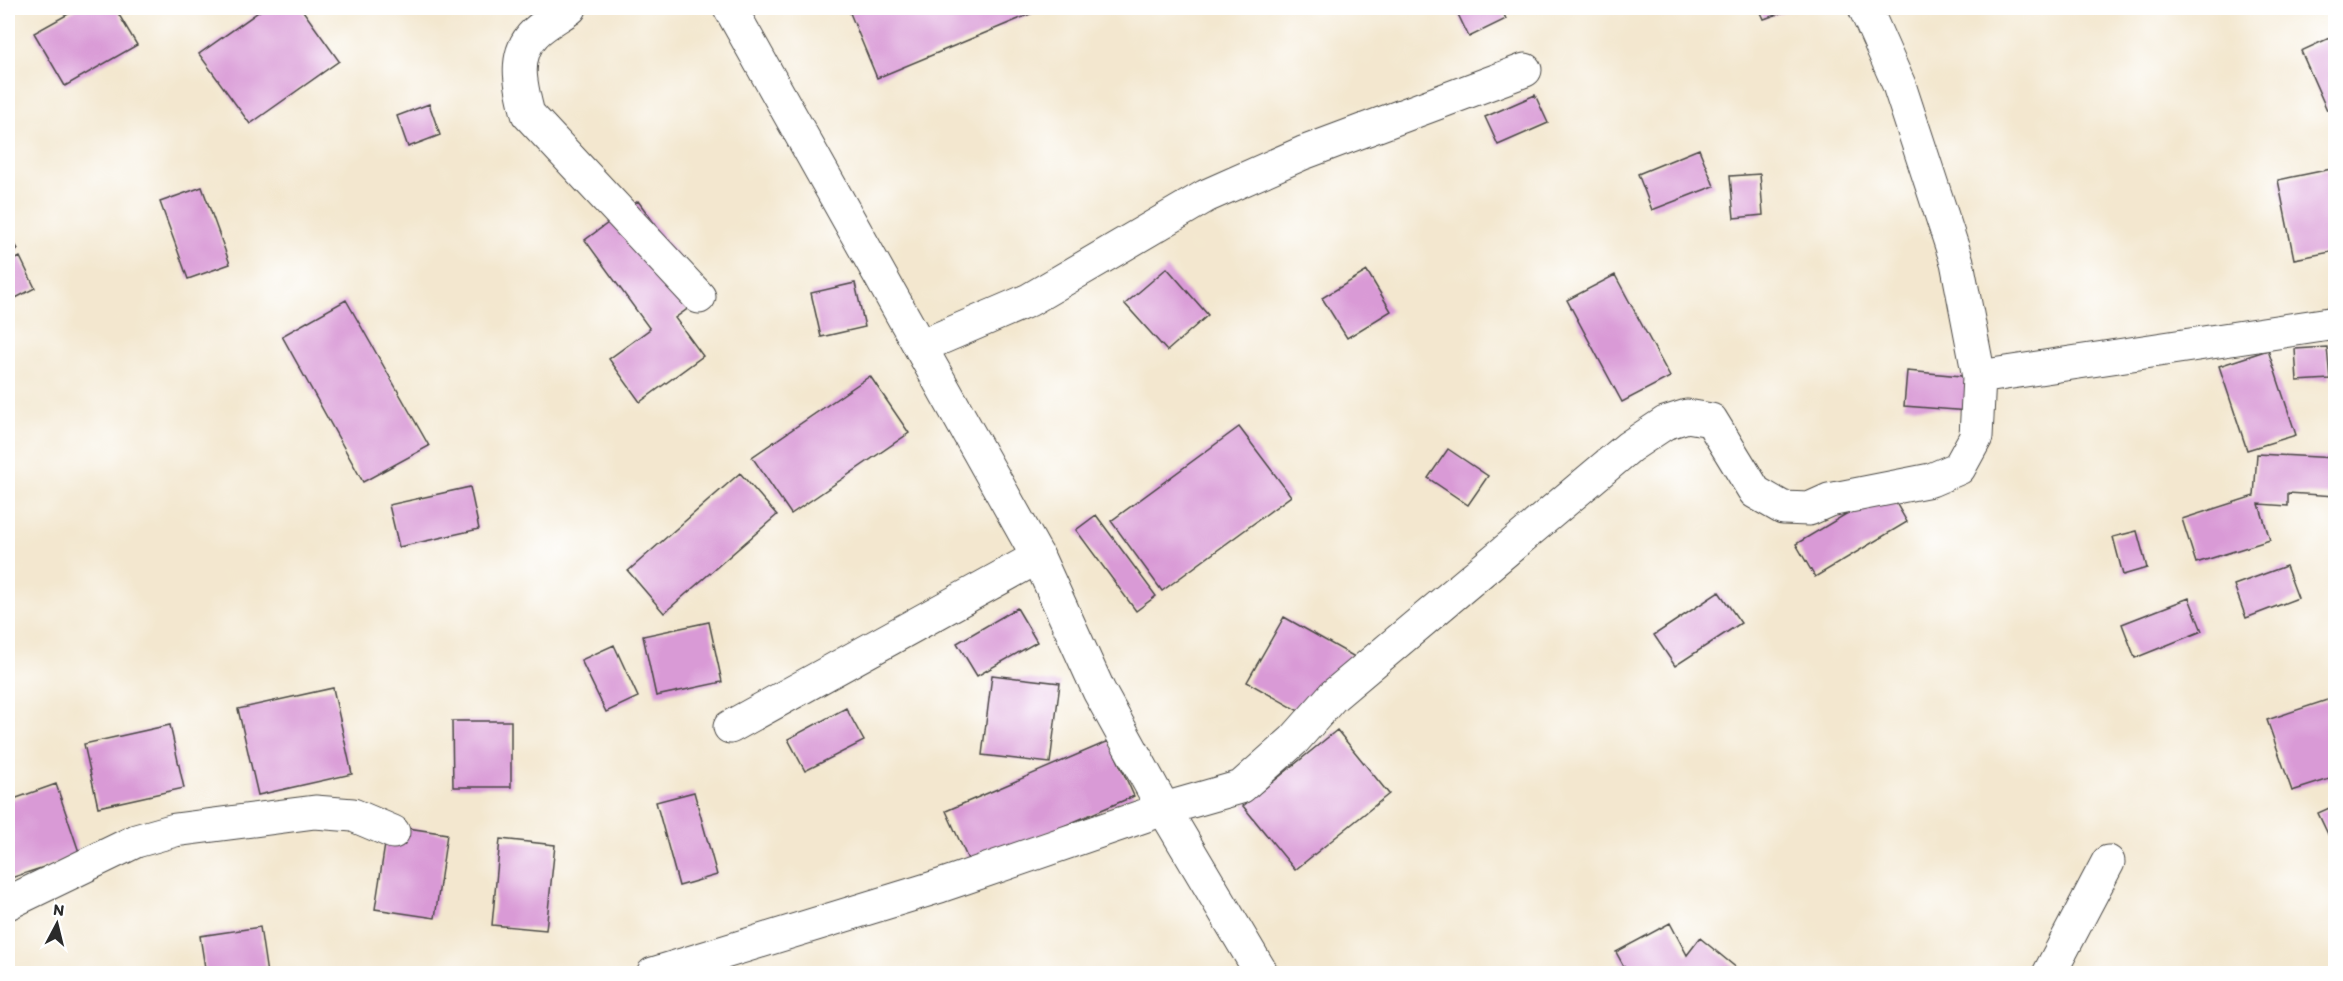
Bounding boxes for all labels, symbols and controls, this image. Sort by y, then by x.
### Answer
north arrow [27,894,87,954]
text: N [52,900,65,920]

